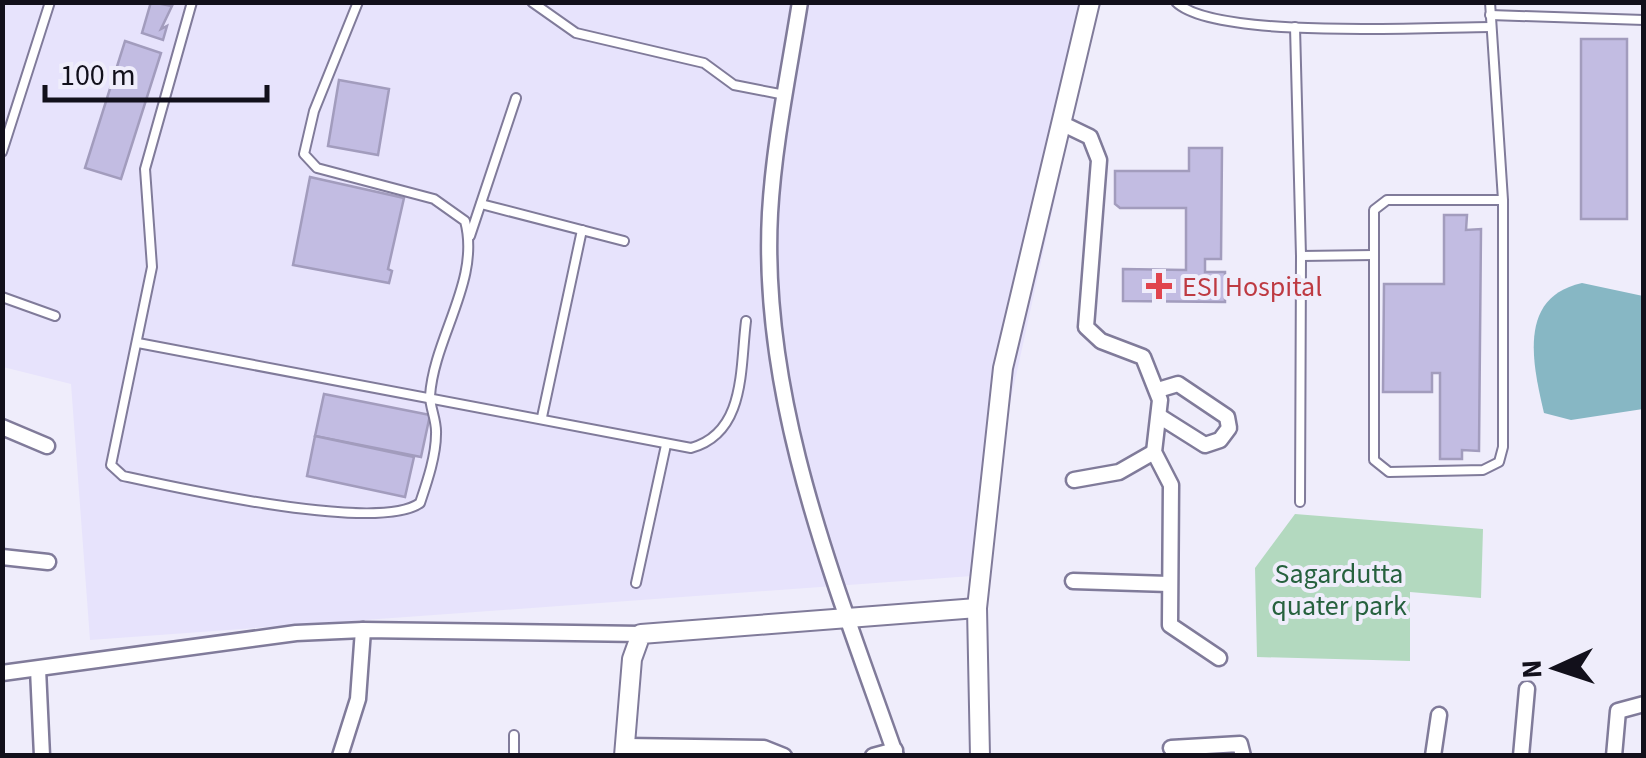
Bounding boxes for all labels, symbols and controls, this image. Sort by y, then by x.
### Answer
scale bar [45,40,268,102]
text: 100 m [60,54,136,97]
place label: ESI Hospital [1182,267,1322,307]
marker: ESI Hospital [1146,273,1172,299]
park label: Sagardutta quater park [1271,554,1407,626]
north arrow [1506,618,1606,718]
text: N [1512,659,1552,680]

